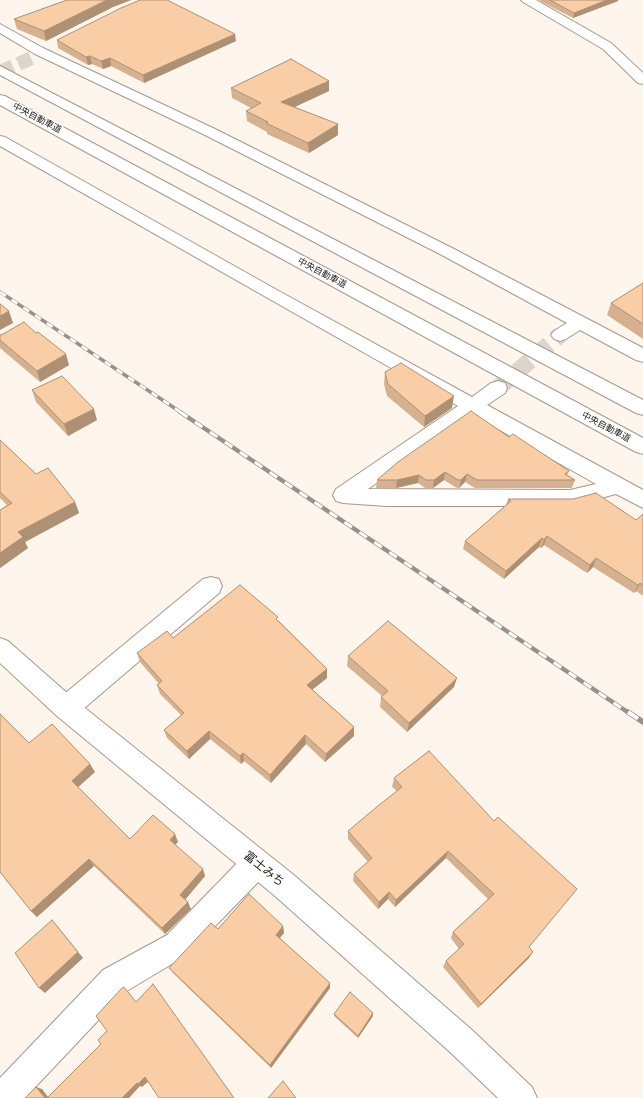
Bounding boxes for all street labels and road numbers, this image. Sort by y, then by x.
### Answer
street label: 中央自動車道 [11,101,63,135]
street label: 中央自動車道 [296,256,348,290]
street label: 中央自動車道 [580,410,632,444]
street label: 富士みち [241,848,287,890]

